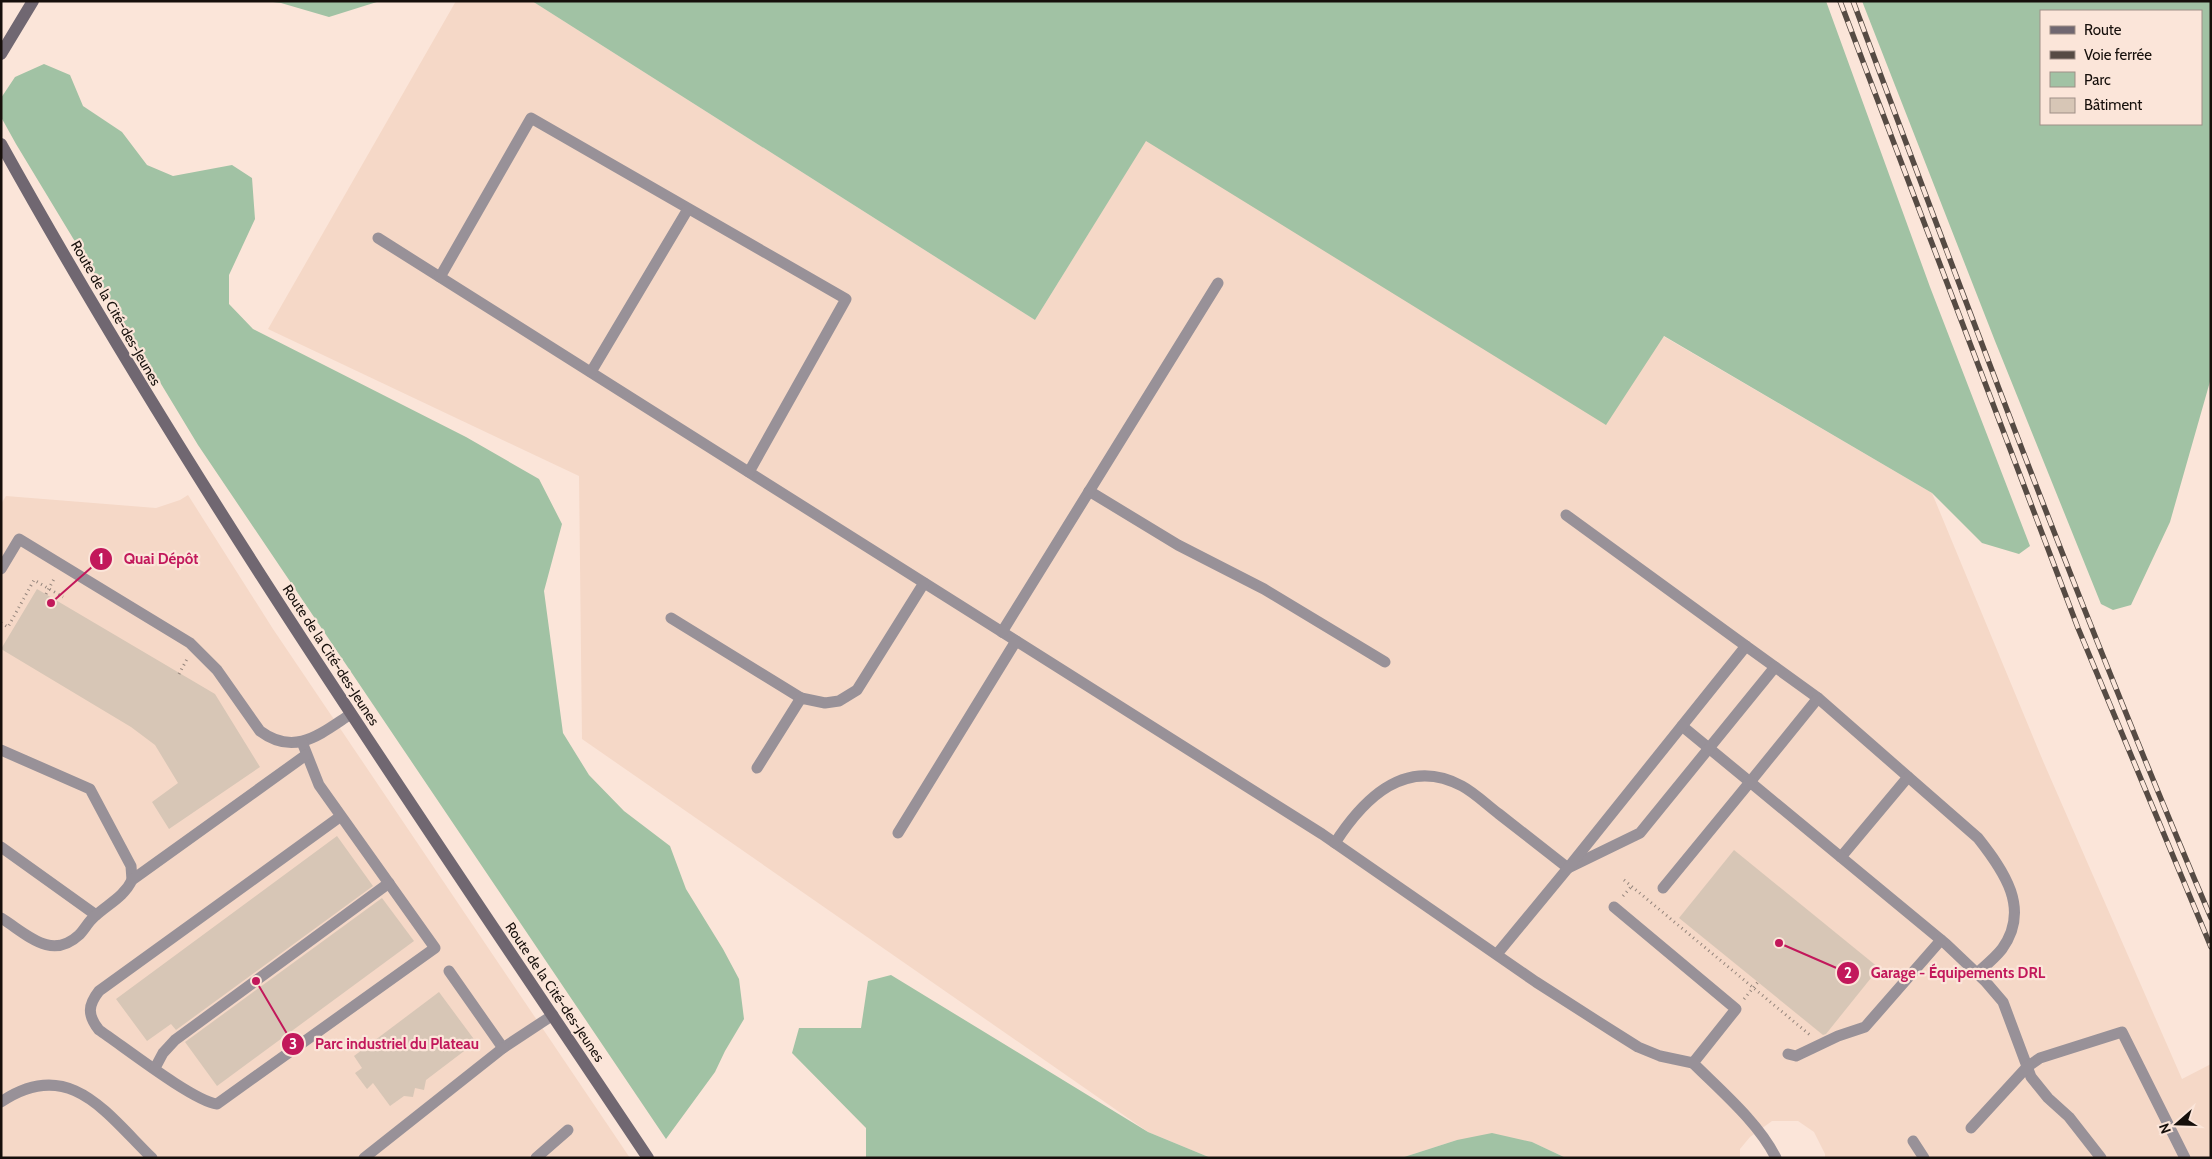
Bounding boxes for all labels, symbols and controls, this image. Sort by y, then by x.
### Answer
legend [2040,10,2202,125]
text: Route [2084,21,2122,39]
text: Voie ferrée [2084,46,2152,64]
text: Parc [2084,71,2111,89]
text: Bâtiment [2084,96,2142,114]
street label: Route de la Cité-des-Jeunes [67,237,165,389]
callout: Quai Dépôt [89,544,208,574]
text: 1 [98,550,104,568]
text: Quai Dépôt [124,550,198,568]
street label: Route de la Cité-des-Jeunes [279,581,383,729]
street label: Route de la Cité-des-Jeunes [502,919,609,1065]
callout: Garage - Équipements DRL [1835,958,2055,988]
text: Garage - Équipements DRL [1871,963,2046,982]
text: 2 [1844,964,1852,982]
callout: Parc industriel du Plateau [280,1029,489,1059]
text: 3 [289,1035,297,1053]
text: Parc industriel du Plateau [315,1035,479,1053]
north arrow [2152,1099,2202,1149]
text: N [2155,1121,2175,1136]

